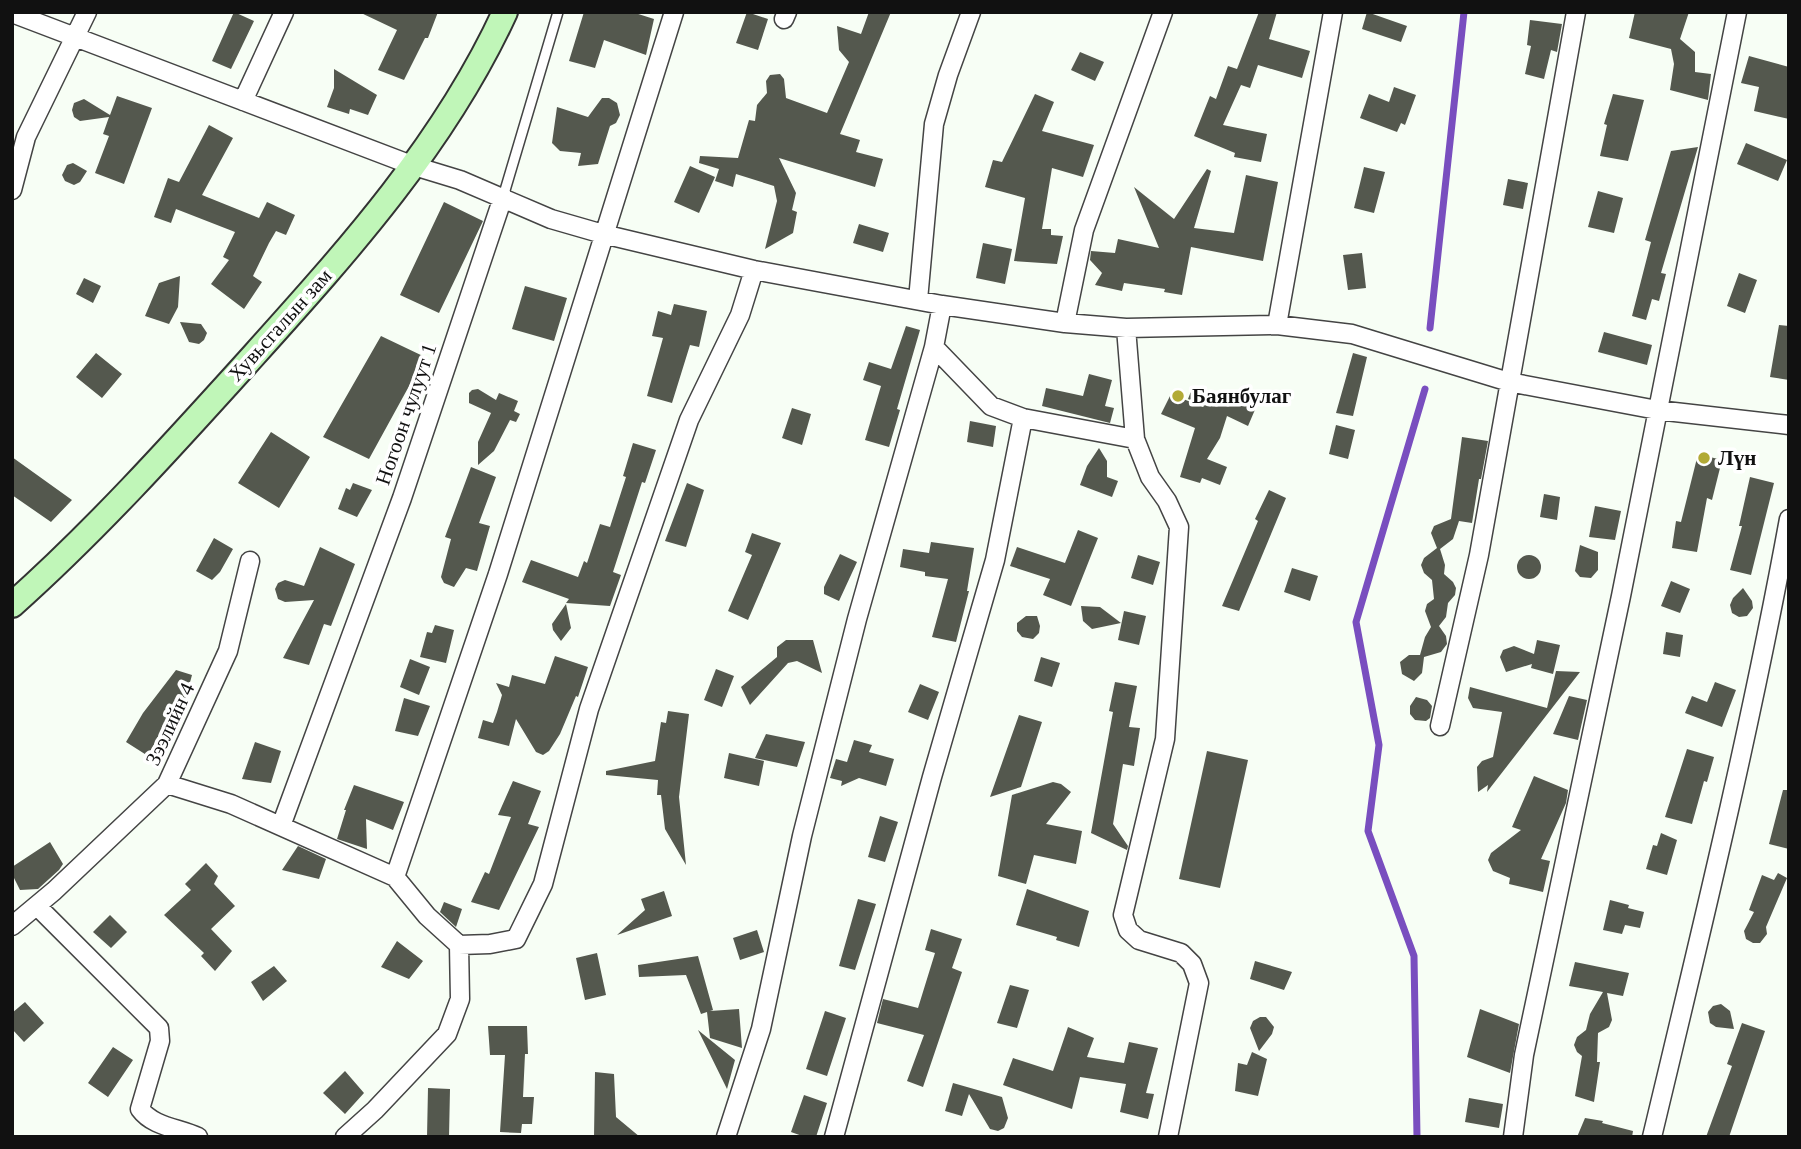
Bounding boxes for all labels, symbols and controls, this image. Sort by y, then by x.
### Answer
street label: Хувьсгалын зам [223,264,337,386]
street label: Ногоон чулуут 1 [371,340,441,488]
place label: Баянбулаг [1192,384,1291,408]
marker: Баянбулаг [1170,388,1186,404]
place label: Лүн [1718,446,1756,470]
marker: Лүн [1696,450,1712,466]
street label: Зээлийн 4 [141,679,200,769]

